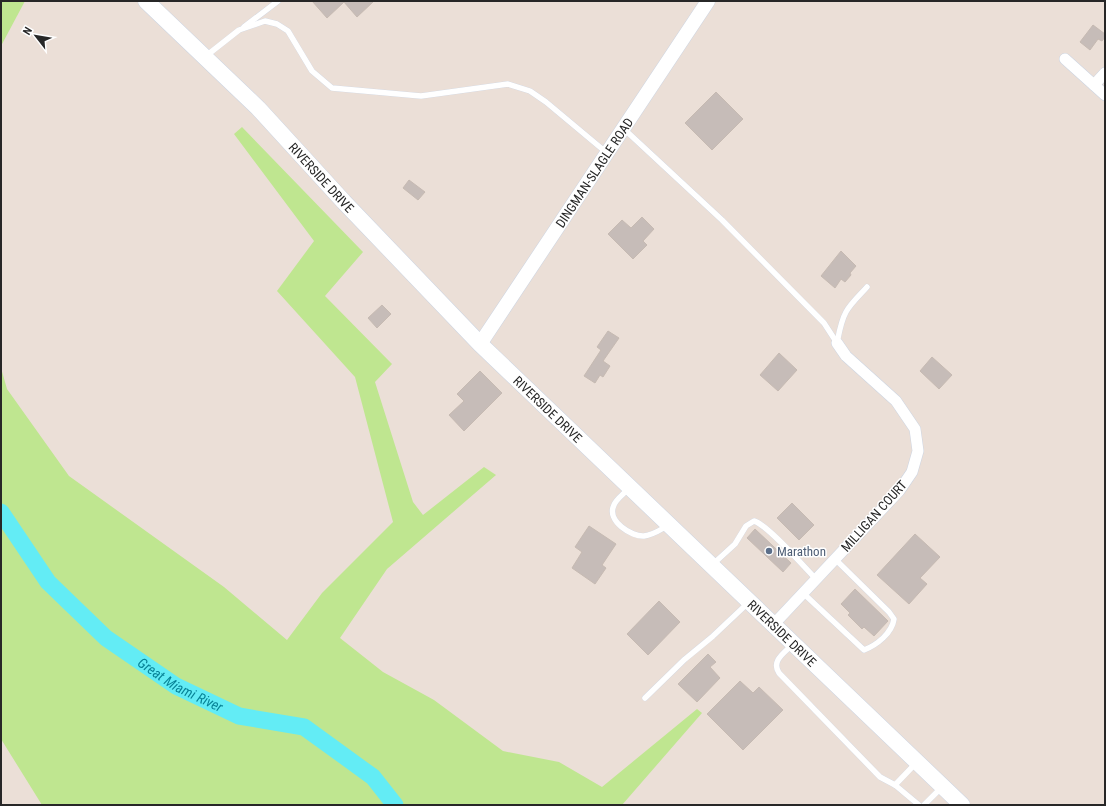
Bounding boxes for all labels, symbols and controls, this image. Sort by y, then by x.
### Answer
north arrow [16,16,56,56]
text: N [21,25,35,37]
street label: DINGMAN-SLAGLE ROAD [552,115,636,230]
street label: RIVERSIDE DRIVE [286,140,357,215]
street label: RIVERSIDE DRIVE [511,373,585,445]
street label: MILLIGAN COURT [838,477,910,555]
place label: Marathon [777,544,826,559]
marker: Marathon [764,546,774,556]
street label: RIVERSIDE DRIVE [745,597,819,669]
water label: Great Miami River [135,654,226,715]

